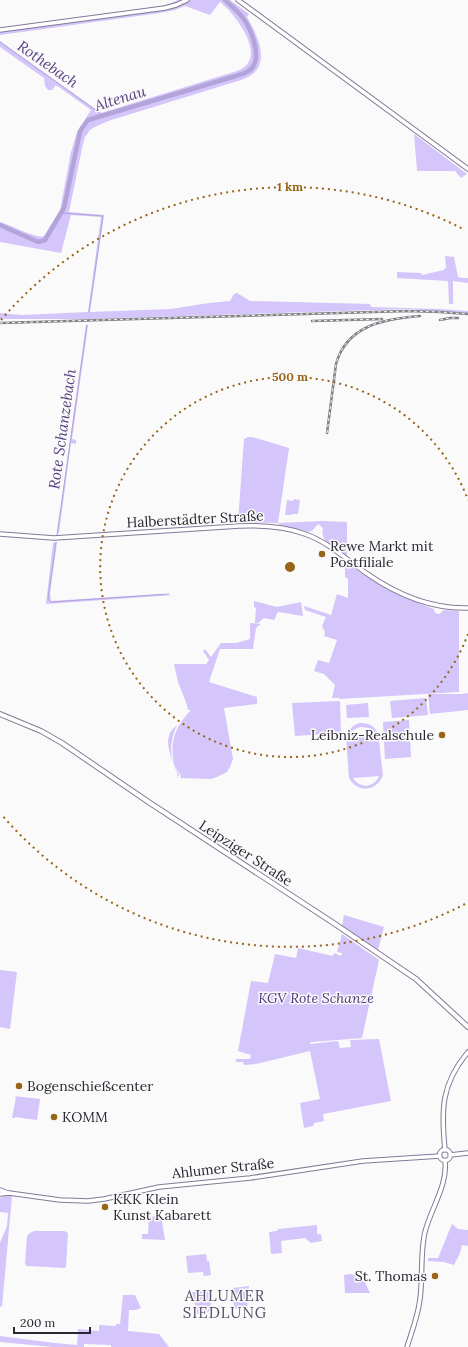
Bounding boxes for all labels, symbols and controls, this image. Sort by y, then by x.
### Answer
water label: Rothebach [14,36,82,92]
water label: Altenau [91,81,148,115]
text: 1 km [277,179,303,194]
water label: Rote Schanzebach [44,367,80,490]
text: 500 m [272,369,308,384]
street label: Halberstädter Straße [126,506,264,532]
place label: Rewe Markt mit Postfiliale [330,537,434,571]
marker: Rewe Markt mit Postfiliale [317,549,327,559]
centre of rings [283,560,297,574]
place label: Leibniz-Realschule [311,726,434,744]
marker: Leibniz-Realschule [437,730,447,740]
street label: Leipziger Straße [196,816,296,890]
park label: KGV Rote Schanze [258,989,374,1007]
place label: Bogenschießcenter [27,1077,153,1095]
marker: Bogenschießcenter [14,1081,24,1091]
place label: KOMM [62,1108,108,1126]
marker: KOMM [49,1112,59,1122]
street label: Ahlumer Straße [170,1154,275,1182]
place label: KKK Klein Kunst Kabarett [113,1190,212,1224]
marker: KKK Klein Kunst Kabarett [100,1202,110,1212]
place label: St. Thomas [355,1267,427,1285]
marker: St. Thomas [430,1271,440,1281]
district label: AHLUMER SIEDLUNG [183,1286,267,1322]
scale bar [14,1309,90,1335]
text: 200 m [20,1315,56,1330]

